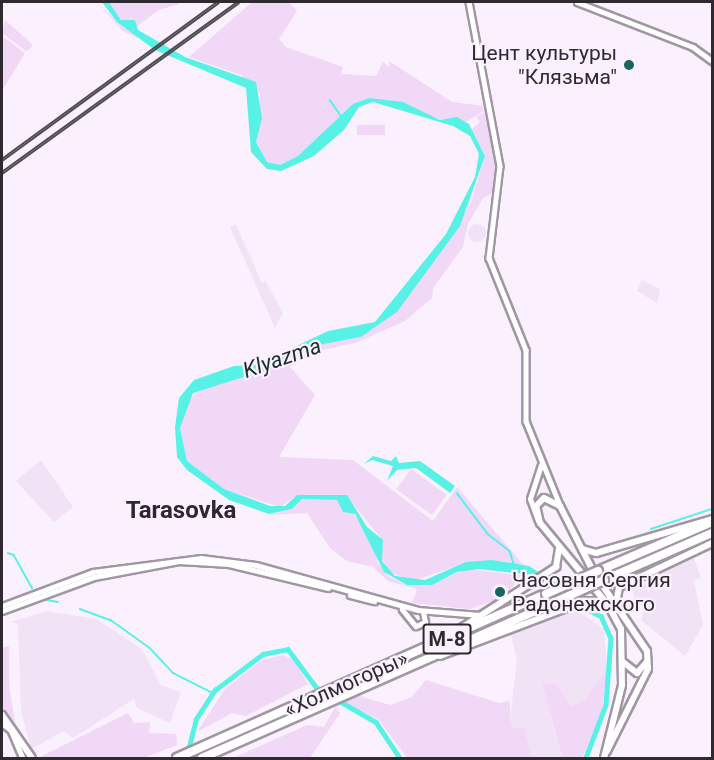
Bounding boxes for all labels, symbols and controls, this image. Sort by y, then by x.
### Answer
place label: Цент культуры "Клязьма" [471,40,617,90]
marker: Цент культуры "Клязьма" [622,58,636,72]
water label: Klyazma [239,332,325,384]
district label: Tarasovka [126,497,236,525]
place label: Часовня Сергия Радонежского [512,567,671,617]
marker: Часовня Сергия Радонежского [493,585,507,599]
road number: М-8 [422,622,472,656]
street label: «Холмогоры» [280,645,412,723]

